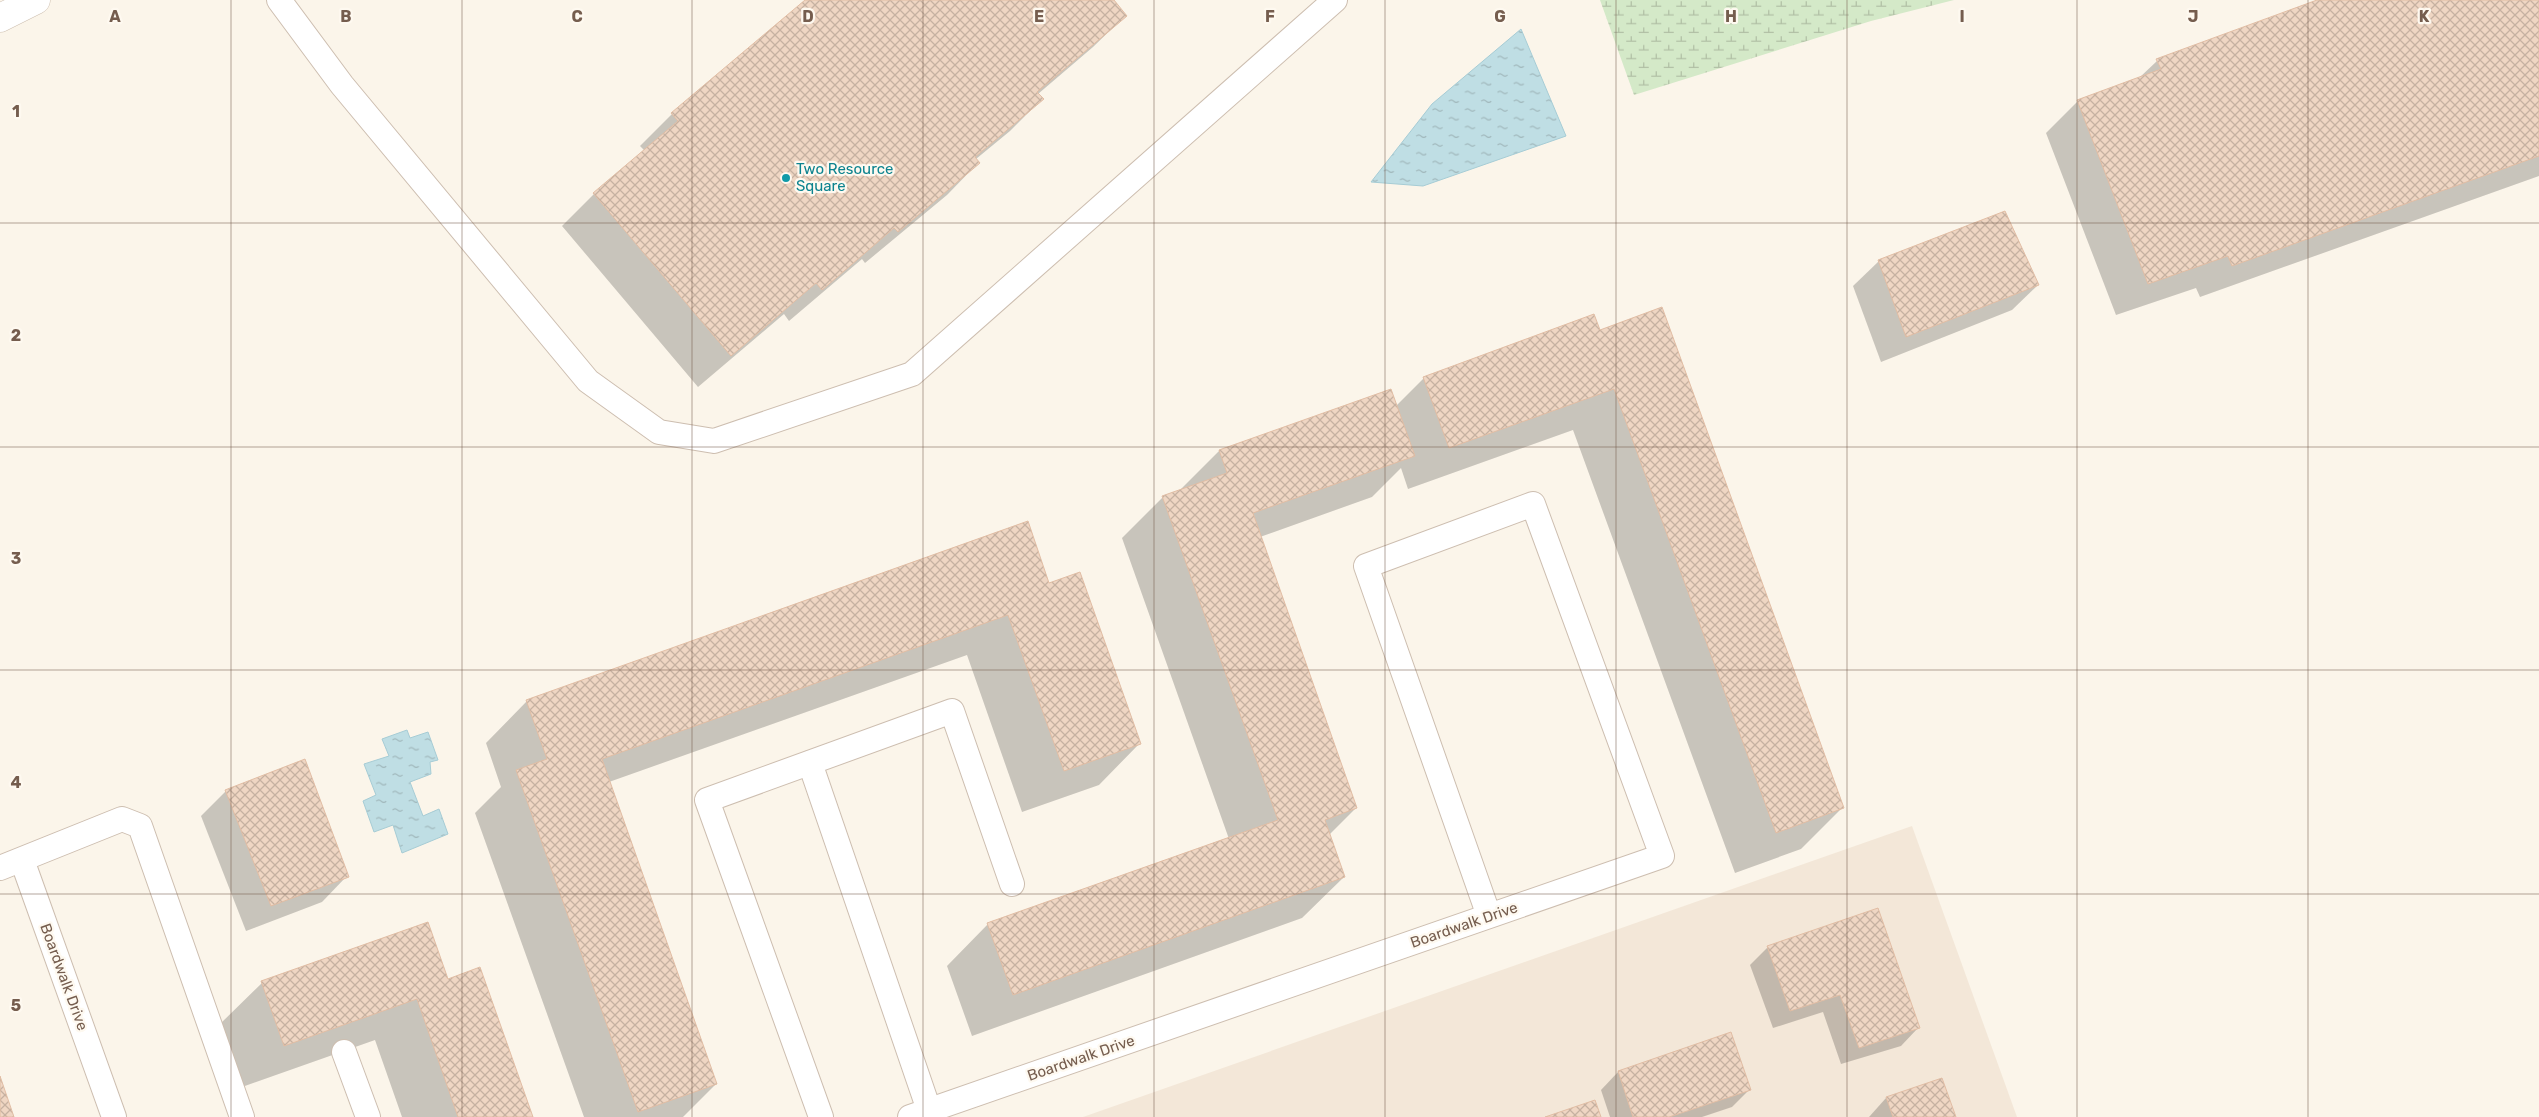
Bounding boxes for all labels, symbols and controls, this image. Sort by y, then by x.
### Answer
text: A [109,7,121,26]
text: B [340,7,352,26]
text: C [571,7,583,26]
text: D [802,7,814,26]
text: E [1034,7,1044,26]
text: F [1265,7,1275,26]
text: G [1494,7,1506,26]
text: H [1725,7,1737,26]
text: I [1959,7,1965,26]
text: J [2188,7,2198,26]
text: K [2419,7,2430,26]
text: 1 [12,102,20,121]
place label: Two Resource Square [796,160,893,195]
marker: Two Resource Square [780,172,792,184]
text: 2 [11,326,21,345]
text: 3 [11,549,21,568]
text: 4 [11,773,22,792]
street label: Boardwalk Drive [1408,898,1520,952]
street label: Boardwalk Drive [36,921,92,1033]
text: 5 [11,996,21,1015]
street label: Boardwalk Drive [1025,1031,1137,1085]

